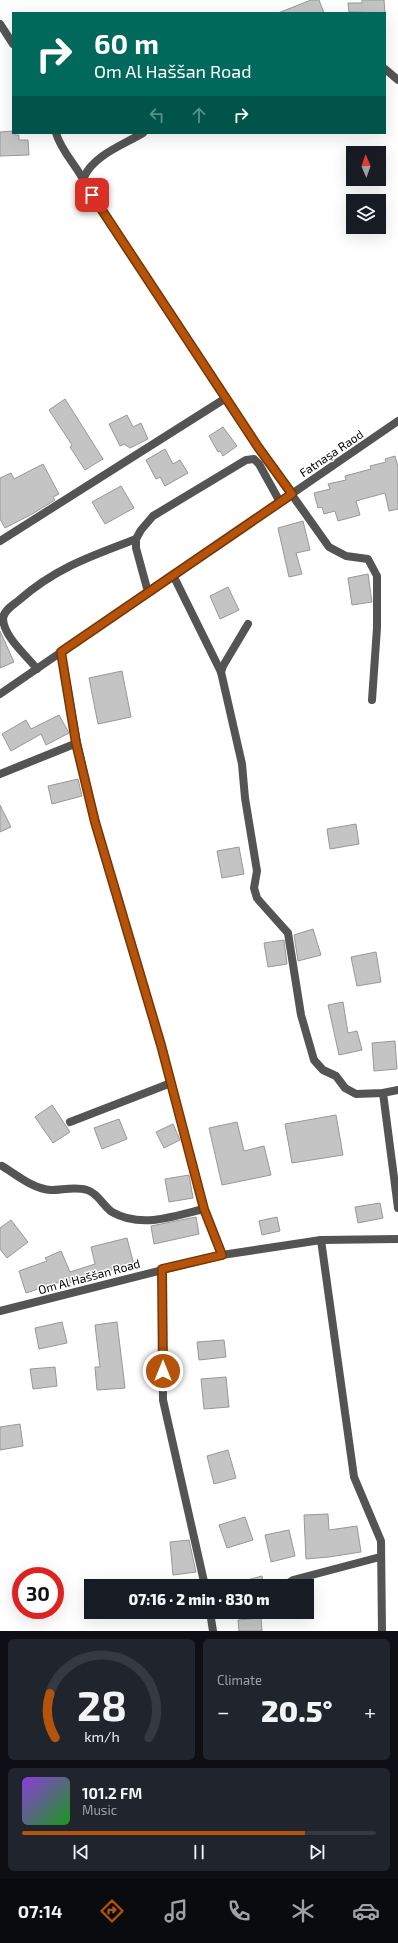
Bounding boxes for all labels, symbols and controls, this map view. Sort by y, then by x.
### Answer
text: 60 m [94,26,159,60]
icon: right [28,28,80,80]
text: Om Al Haššan Road [94,60,251,82]
icon: left [146,104,168,126]
icon: ahead [188,104,210,126]
icon: right [230,104,252,126]
north arrow [346,146,386,186]
map controls [346,146,386,234]
pin [75,178,109,212]
icon: arrive [81,184,103,206]
button: layers [346,194,386,234]
street label: Fatnaṣa Raod [296,427,366,480]
street label: Om Al Haššan Road [36,1256,142,1296]
position arrow [142,1350,184,1392]
speed limit sign: 30 [12,1567,64,1619]
text: 07:16 · 2 min · 830 m [128,1590,270,1608]
text: Climate [217,1672,262,1688]
text: 28 [76,1678,127,1728]
text: 20.5° [261,1692,333,1728]
text: − [217,1698,230,1724]
text: + [364,1698,376,1724]
text: km/h [84,1727,119,1744]
text: 101.2 FM [82,1784,142,1802]
text: Music [82,1802,117,1818]
icon: previous [70,1841,92,1863]
icon: pause [188,1841,210,1863]
icon: next [306,1841,328,1863]
icon: directions [98,1897,126,1925]
icon: music [162,1897,190,1925]
icon: phone [225,1897,253,1925]
icon: climate [289,1897,317,1925]
icon: car [352,1897,380,1925]
text: 07:14 [18,1900,63,1922]

